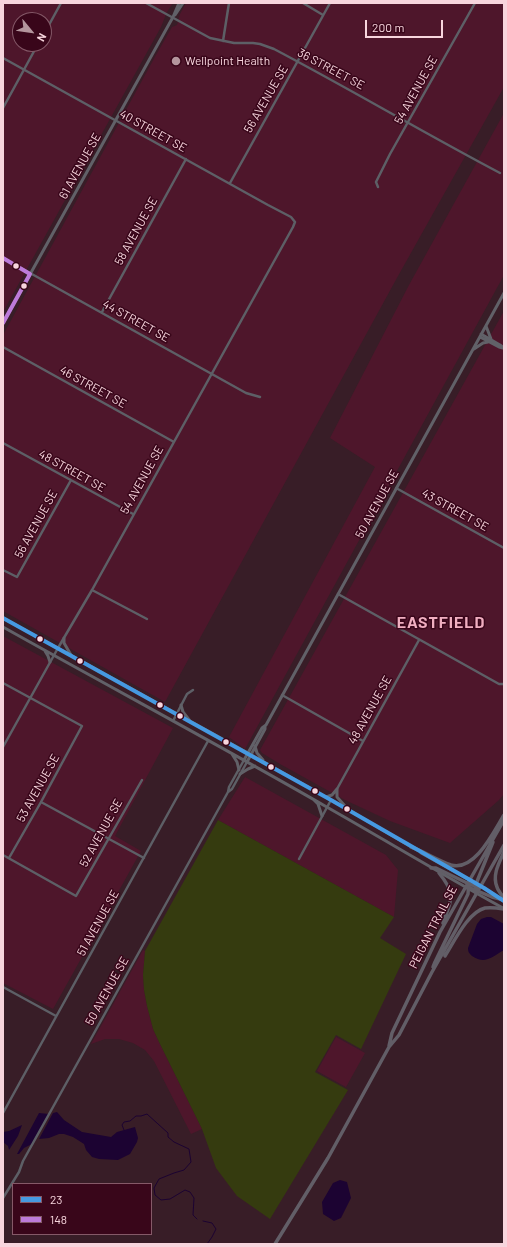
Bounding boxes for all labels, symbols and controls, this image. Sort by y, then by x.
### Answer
north arrow [12,12,52,52]
scale bar [367,12,445,38]
text: 200 m [372,20,404,34]
text: N [35,31,50,44]
street label: 36 STREET SE [295,45,367,93]
street label: 54 AVENUE SE [391,53,441,127]
place label: Wellpoint Health [185,54,270,68]
marker: Wellpoint Health [170,55,182,67]
street label: 56 AVENUE SE [241,63,291,135]
street label: 40 STREET SE [117,107,189,155]
street label: 61 AVENUE SE [56,130,104,202]
street label: 58 AVENUE SE [111,194,161,268]
unlabelled marker [11,261,21,271]
unlabelled marker [19,281,29,291]
street label: 44 STREET SE [100,297,172,345]
street label: 46 STREET SE [57,363,129,411]
street label: 54 AVENUE SE [117,443,167,517]
street label: 48 STREET SE [36,447,108,495]
street label: 50 AVENUE SE [352,467,402,541]
street label: 43 STREET SE [419,486,491,534]
street label: 56 AVENUE SE [11,488,61,560]
district label: EASTFIELD [397,613,485,633]
unlabelled marker [35,634,45,644]
unlabelled marker [75,656,85,666]
street label: 48 AVENUE SE [345,673,395,747]
unlabelled marker [155,700,165,710]
unlabelled marker [175,711,185,721]
unlabelled marker [221,737,231,747]
street label: 53 AVENUE SE [13,752,63,824]
unlabelled marker [266,762,276,772]
unlabelled marker [310,786,320,796]
street label: 52 AVENUE SE [76,796,126,870]
unlabelled marker [342,804,352,814]
street label: PEIGAN TRAIL SE [406,883,460,971]
street label: 51 AVENUE SE [74,888,122,958]
street label: 50 AVENUE SE [82,954,132,1028]
legend [12,1183,152,1235]
text: 23 [50,1192,63,1206]
text: 148 [50,1212,67,1226]

